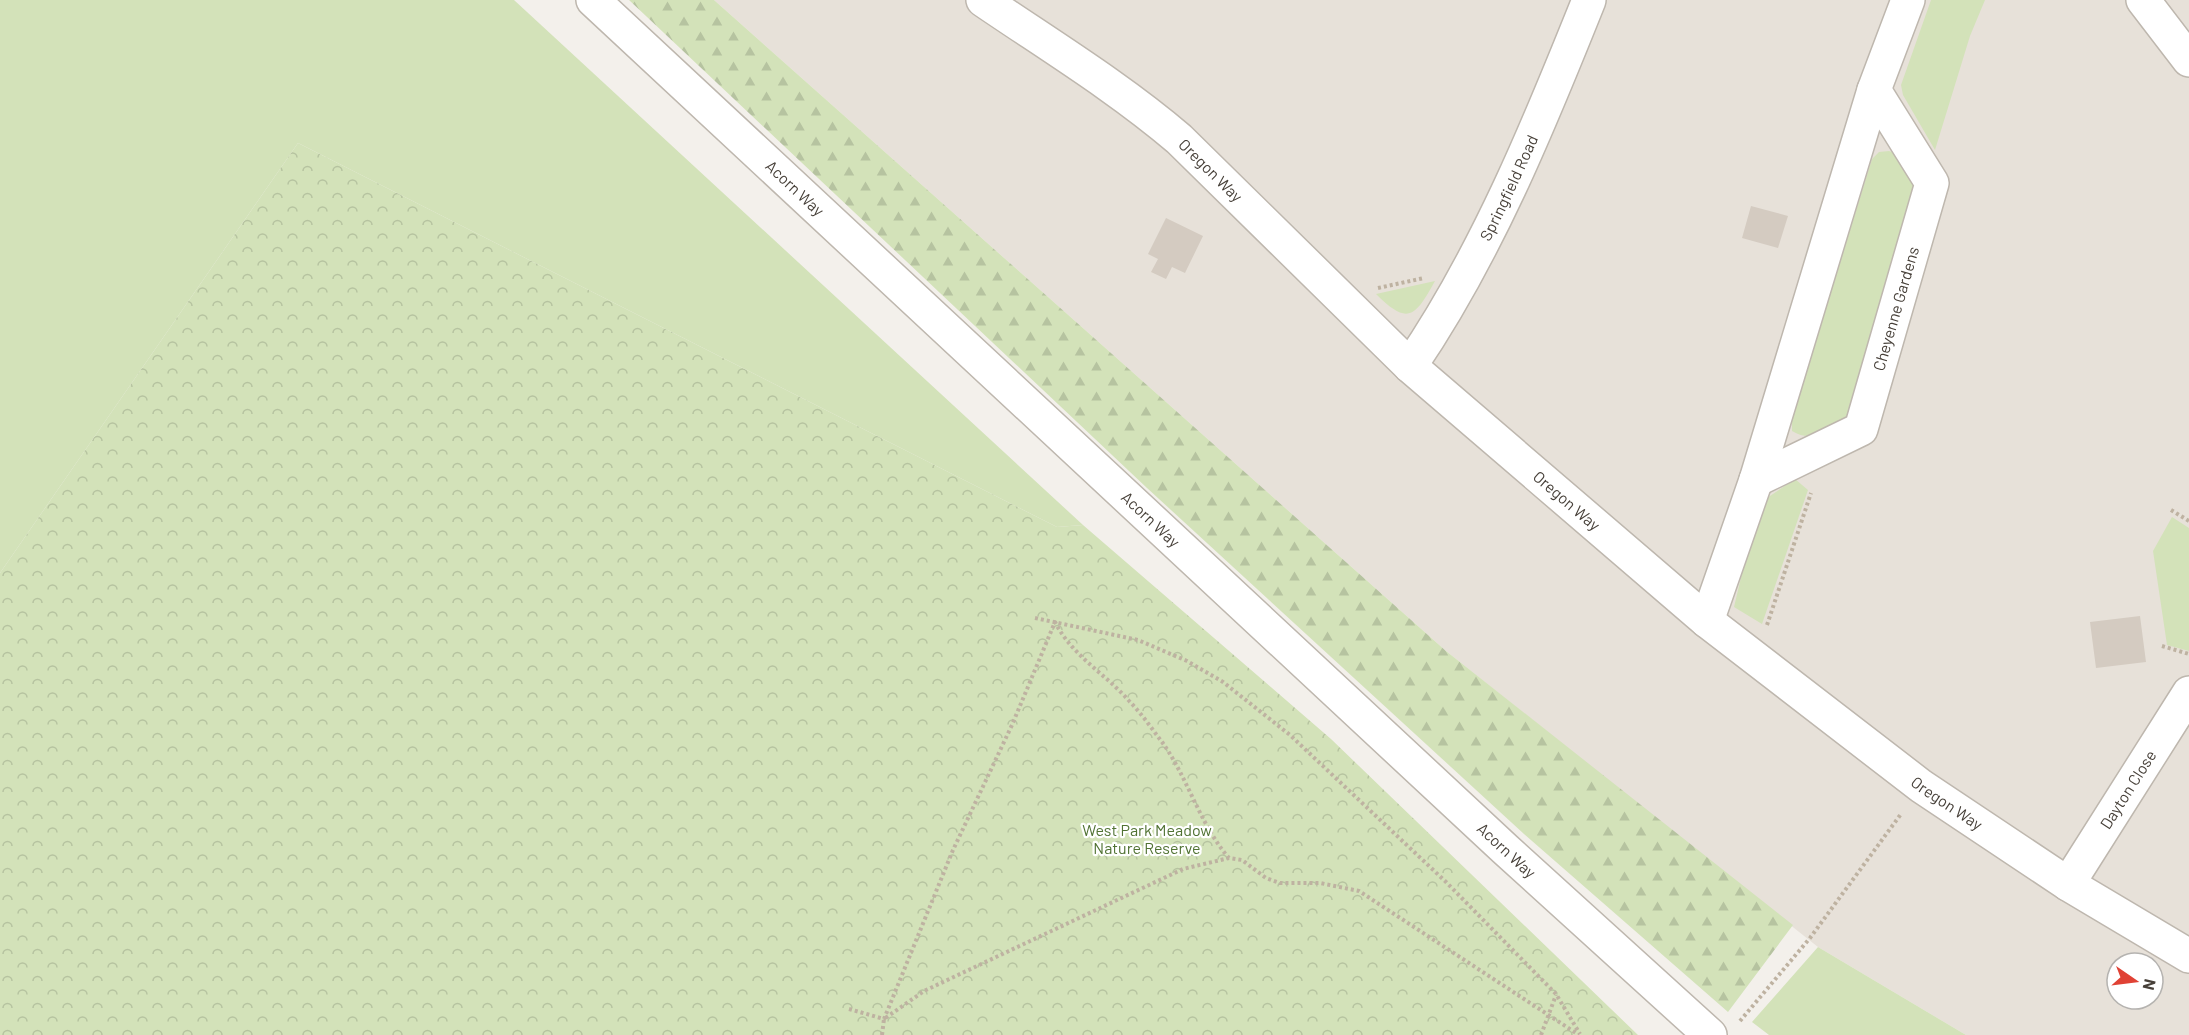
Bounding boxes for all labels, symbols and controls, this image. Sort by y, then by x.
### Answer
street label: Springfield Road [1475,132,1541,244]
street label: Oregon Way [1175,134,1248,206]
street label: Acorn Way [762,156,829,220]
street label: Cheyenne Gardens [1868,244,1922,373]
street label: Oregon Way [1530,466,1605,535]
street label: Acorn Way [1118,487,1185,551]
street label: Dayton Close [2095,746,2160,832]
street label: Oregon Way [1908,772,1987,834]
street label: Acorn Way [1474,818,1541,882]
park label: West Park Meadow Nature Reserve [1082,820,1212,857]
north arrow [2105,951,2165,1011]
text: N [2140,977,2161,992]

